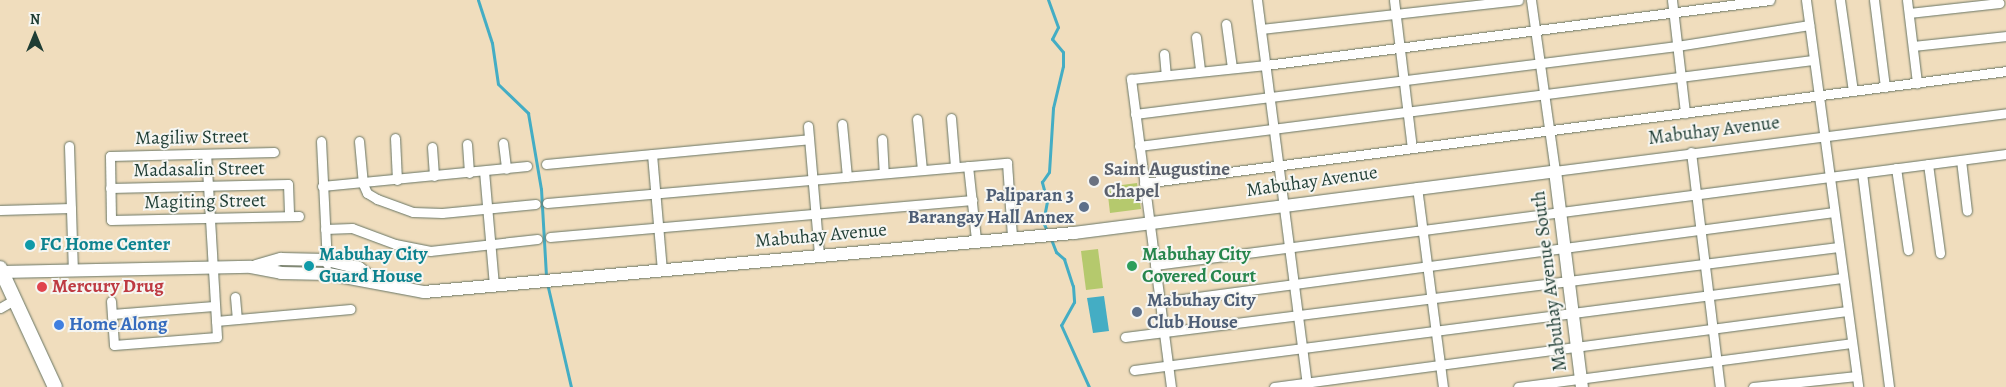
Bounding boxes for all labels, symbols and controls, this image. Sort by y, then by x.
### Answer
north arrow [10,10,60,60]
text: N [30,10,40,29]
street label: Mabuhay Avenue [1647,112,1781,150]
street label: Magiliw Street [135,126,249,150]
street label: Madasalin Street [133,157,265,183]
place label: Saint Augustine Chapel [1104,159,1230,203]
street label: Mabuhay Avenue [1245,162,1379,202]
marker: Saint Augustine Chapel [1088,175,1100,187]
place label: Paliparan 3 Barangay Hall Annex [908,185,1074,229]
street label: Mabuhay Avenue South [1528,189,1572,373]
street label: Magiting Street [144,190,266,214]
marker: Paliparan 3 Barangay Hall Annex [1078,201,1090,213]
street label: Mabuhay Avenue [754,219,888,253]
place label: FC Home Center [40,234,170,256]
marker: FC Home Center [24,239,36,251]
place label: Mabuhay City Guard House [319,244,428,288]
place label: Mabuhay City Covered Court [1142,244,1256,288]
marker: Mabuhay City Guard House [303,260,315,272]
marker: Mabuhay City Covered Court [1126,260,1138,272]
place label: Mercury Drug [52,276,164,298]
marker: Mercury Drug [36,281,48,293]
place label: Mabuhay City Club House [1147,290,1256,334]
marker: Mabuhay City Club House [1131,306,1143,318]
place label: Home Along [69,314,168,336]
marker: Home Along [53,319,65,331]

